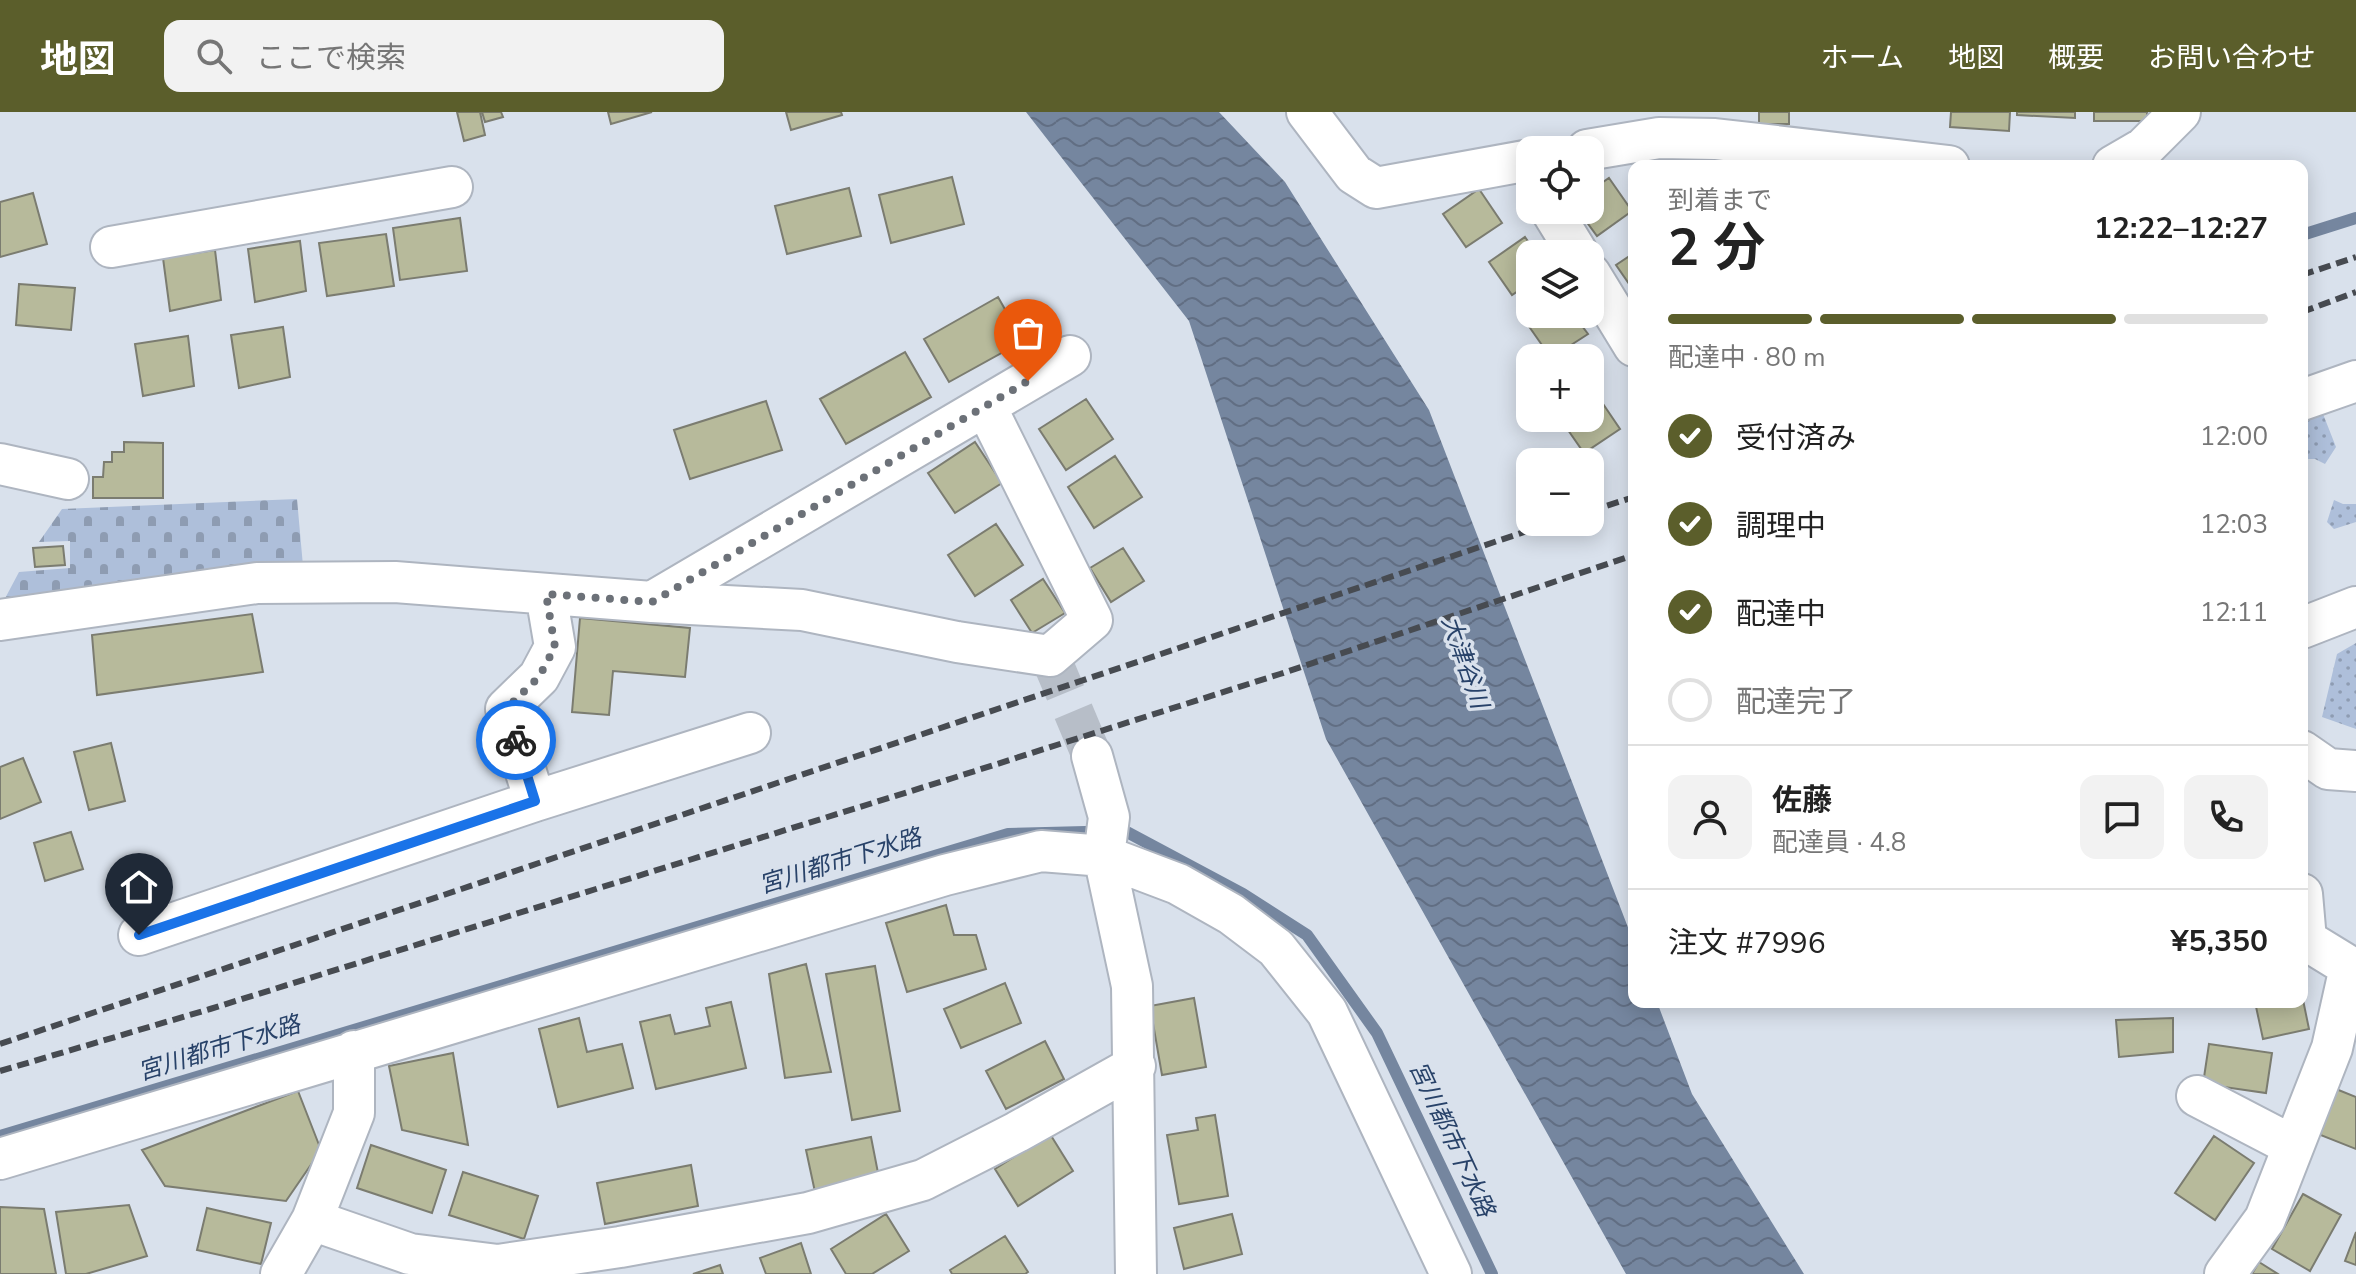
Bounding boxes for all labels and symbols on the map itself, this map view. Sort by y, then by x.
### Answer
pin [994,299,1062,381]
water label: 大津谷川 [1434,611,1497,715]
courier [476,700,556,780]
water label: 宮川都市下水路 [755,821,927,901]
pin [105,853,173,935]
water label: 宮川都市下水路 [134,1008,306,1088]
water label: 宮川都市下水路 [1402,1056,1503,1224]

